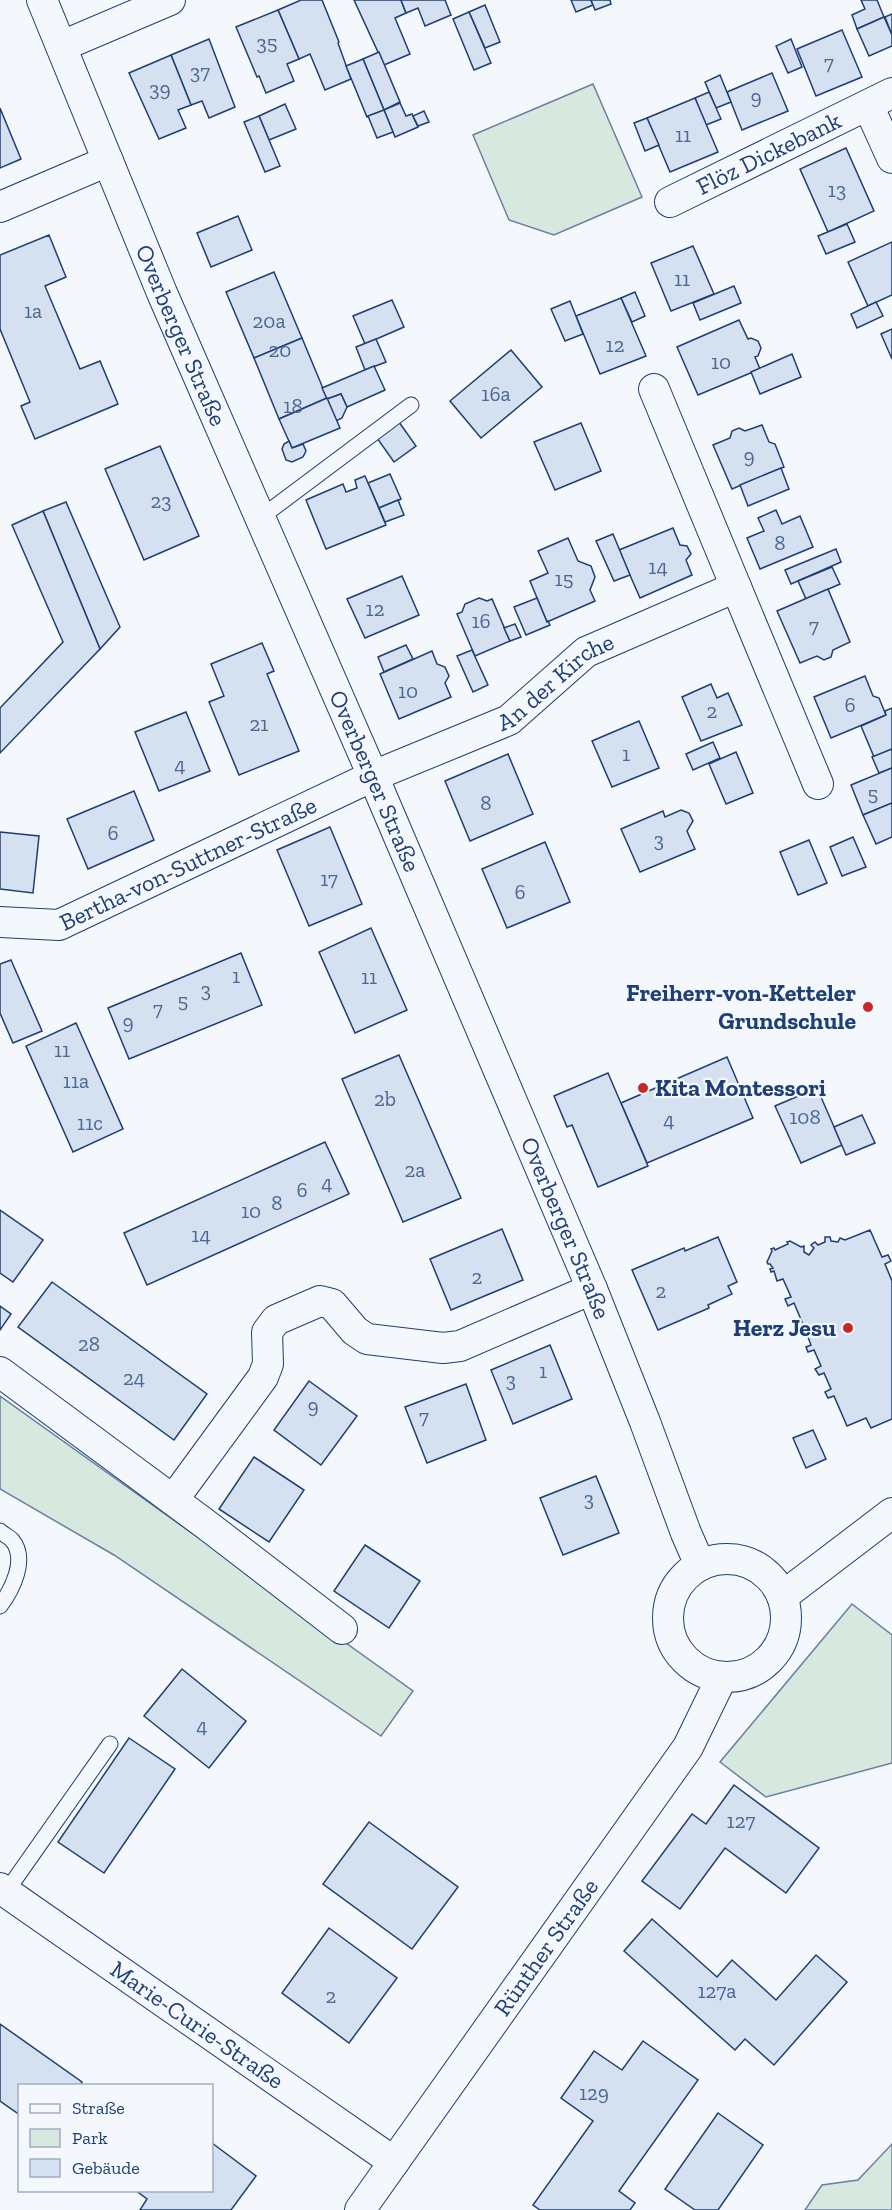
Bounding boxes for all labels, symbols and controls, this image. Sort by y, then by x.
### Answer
house number: 35 [256,30,278,55]
house number: 7 [824,50,834,75]
house number: 37 [190,59,210,84]
house number: 39 [149,76,171,101]
house number: 9 [750,84,762,109]
street label: Flöz Dickebank [691,105,846,201]
house number: 11 [675,122,691,147]
house number: 13 [828,177,846,202]
street label: Overberger Straße [130,240,233,430]
house number: 11 [674,266,690,291]
house number: 1a [24,298,42,323]
house number: 20a [252,308,286,333]
house number: 12 [606,332,624,357]
house number: 20 [269,337,291,362]
house number: 10 [711,349,731,374]
house number: 16a [481,381,511,406]
house number: 18 [283,393,303,418]
house number: 9 [743,443,755,468]
house number: 23 [150,488,172,513]
house number: 8 [774,530,786,555]
house number: 14 [648,554,668,579]
house number: 15 [555,566,573,591]
house number: 12 [366,596,384,621]
house number: 16 [471,608,491,633]
house number: 7 [809,613,819,638]
street label: An der Kirche [493,627,618,737]
house number: 10 [398,678,418,703]
street label: Overberger Straße [323,686,427,876]
house number: 6 [844,692,856,717]
house number: 2 [707,698,717,723]
house number: 21 [250,711,268,736]
house number: 1 [622,741,630,766]
house number: 4 [174,752,186,777]
house number: 5 [868,781,878,806]
street label: Bertha-von-Suttner-Straße [55,790,321,937]
house number: 8 [480,790,492,815]
house number: 6 [107,820,119,845]
house number: 3 [654,827,664,852]
house number: 17 [320,866,338,891]
house number: 6 [514,879,526,904]
house number: 1 [232,963,240,988]
house number: 11 [361,964,377,989]
house number: 3 [201,977,211,1002]
place label: Freiherr-von-Ketteler Grundschule [626,978,856,1035]
house number: 5 [178,988,188,1013]
house number: 7 [153,996,163,1021]
marker: Freiherr-von-Ketteler Grundschule [861,1000,875,1014]
house number: 9 [122,1009,134,1034]
house number: 11 [54,1037,70,1062]
house number: 11a [63,1068,89,1093]
place label: Kita Montessori [655,1073,826,1102]
marker: Kita Montessori [636,1081,650,1095]
house number: 2b [374,1086,396,1111]
house number: 108 [789,1104,821,1129]
house number: 4 [663,1107,675,1132]
house number: 11c [77,1110,103,1135]
street label: Overberger Straße [515,1132,617,1323]
house number: 2a [405,1157,425,1182]
house number: 4 [321,1170,333,1195]
house number: 6 [296,1177,308,1202]
house number: 8 [271,1190,283,1215]
house number: 10 [241,1198,261,1223]
house number: 14 [191,1222,211,1247]
house number: 2 [472,1264,482,1289]
house number: 2 [656,1278,666,1303]
place label: Herz Jesu [733,1313,836,1342]
marker: Herz Jesu [841,1321,855,1335]
house number: 28 [78,1331,100,1356]
house number: 1 [539,1358,547,1383]
house number: 24 [123,1365,145,1390]
house number: 3 [506,1367,516,1392]
house number: 9 [307,1393,319,1418]
house number: 7 [419,1404,429,1429]
house number: 3 [584,1486,594,1511]
house number: 4 [196,1713,208,1738]
house number: 127 [727,1808,756,1833]
street label: Rünther Straße [487,1873,604,2021]
street label: Marie-Curie-Straße [105,1954,290,2095]
house number: 127a [698,1978,736,2003]
house number: 2 [326,1983,336,2008]
house number: 129 [579,2080,609,2105]
legend [18,2084,213,2192]
text: Straße [72,2097,125,2119]
text: Park [72,2127,108,2149]
text: Gebäude [72,2157,140,2179]

